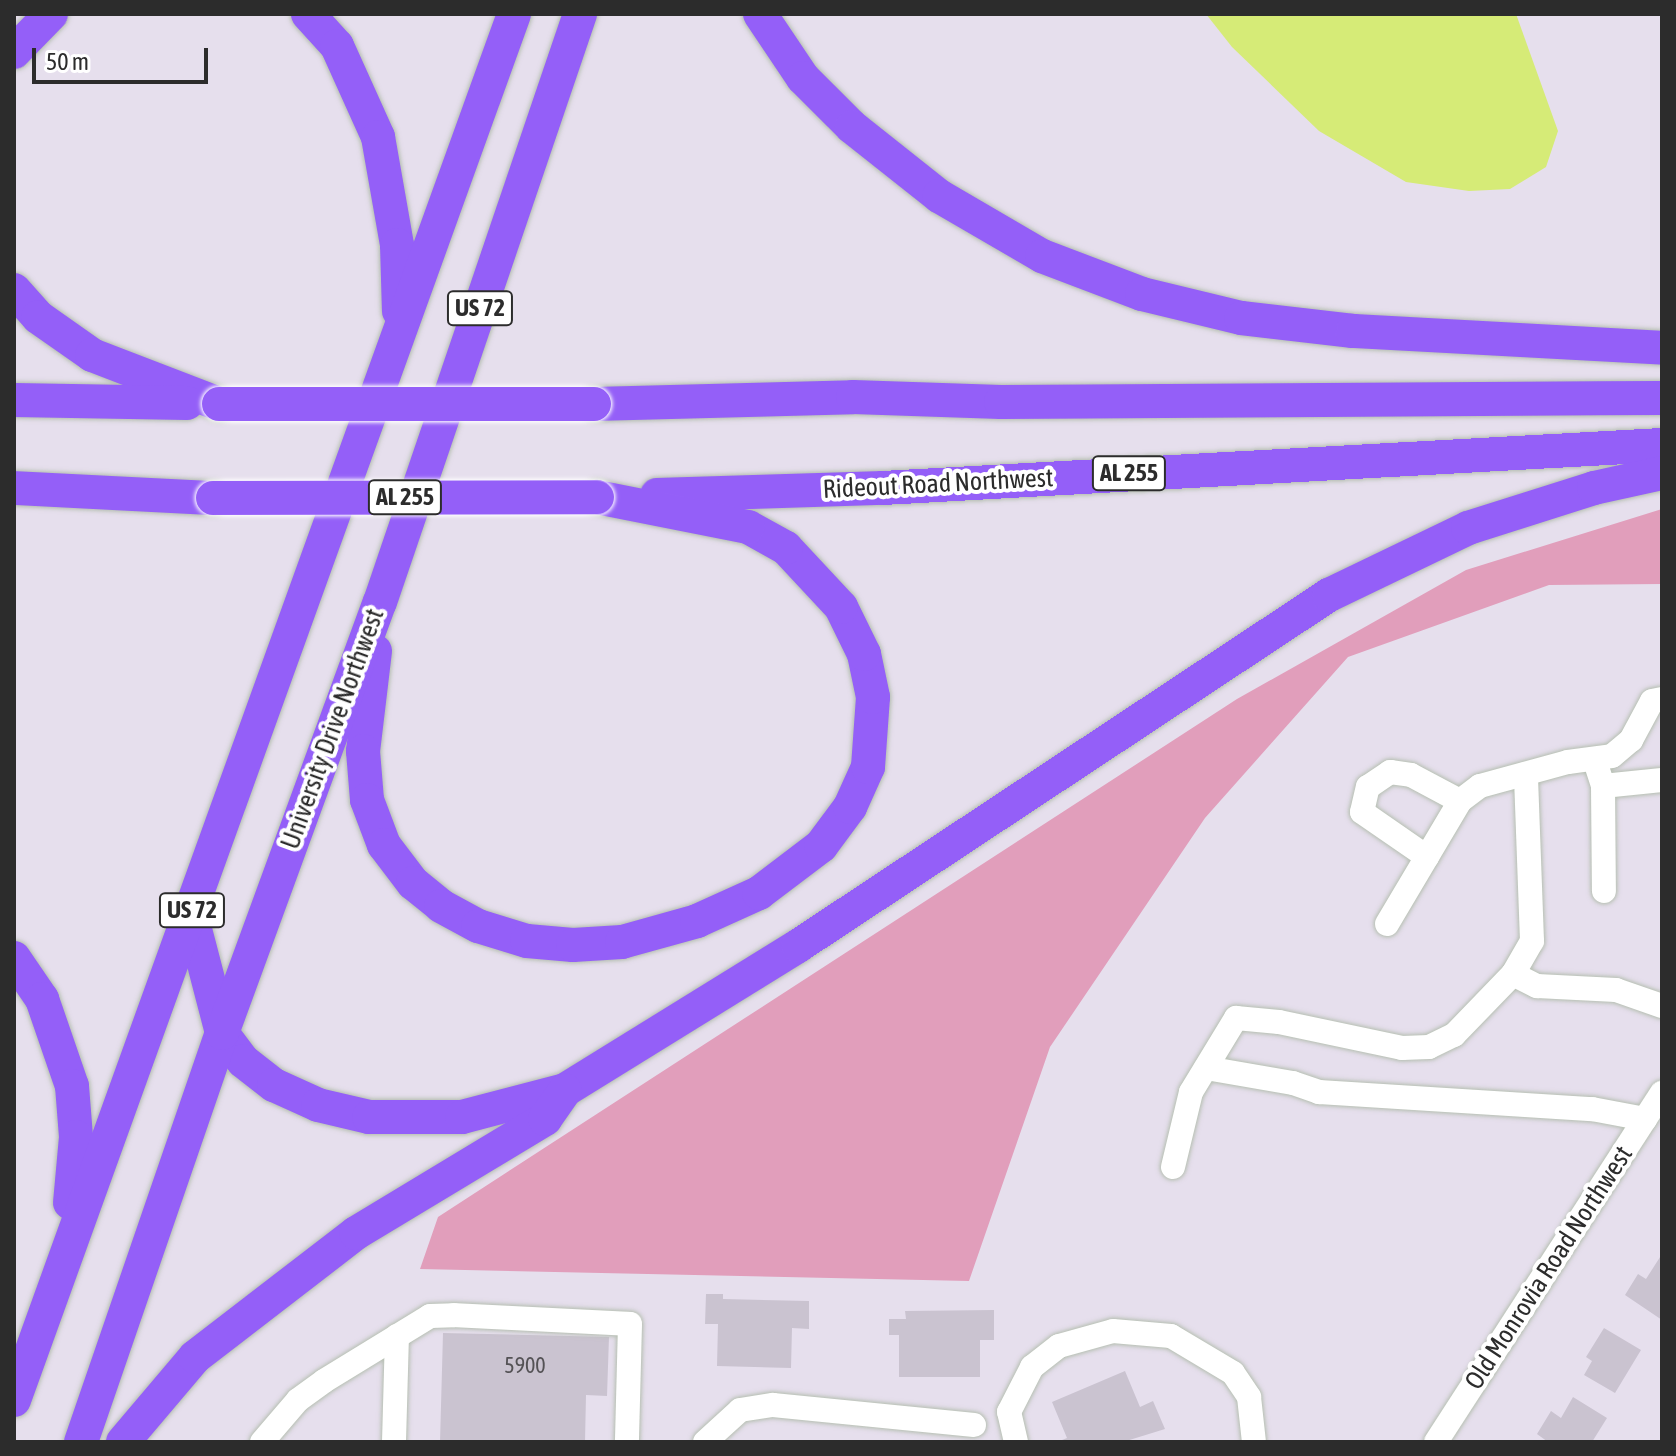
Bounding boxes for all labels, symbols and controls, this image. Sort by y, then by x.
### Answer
scale bar [36,32,212,82]
text: 50 m [46,48,89,75]
road number: US 72 [446,288,514,328]
road number: AL 255 [1091,453,1167,493]
street label: Rideout Road Northwest [822,462,1054,506]
road number: AL 255 [367,477,443,517]
street label: University Drive Northwest [275,605,391,853]
road number: US 72 [158,890,226,930]
street label: Old Monrovia Road Northwest [1459,1140,1639,1396]
house number: 5900 [504,1353,546,1379]

